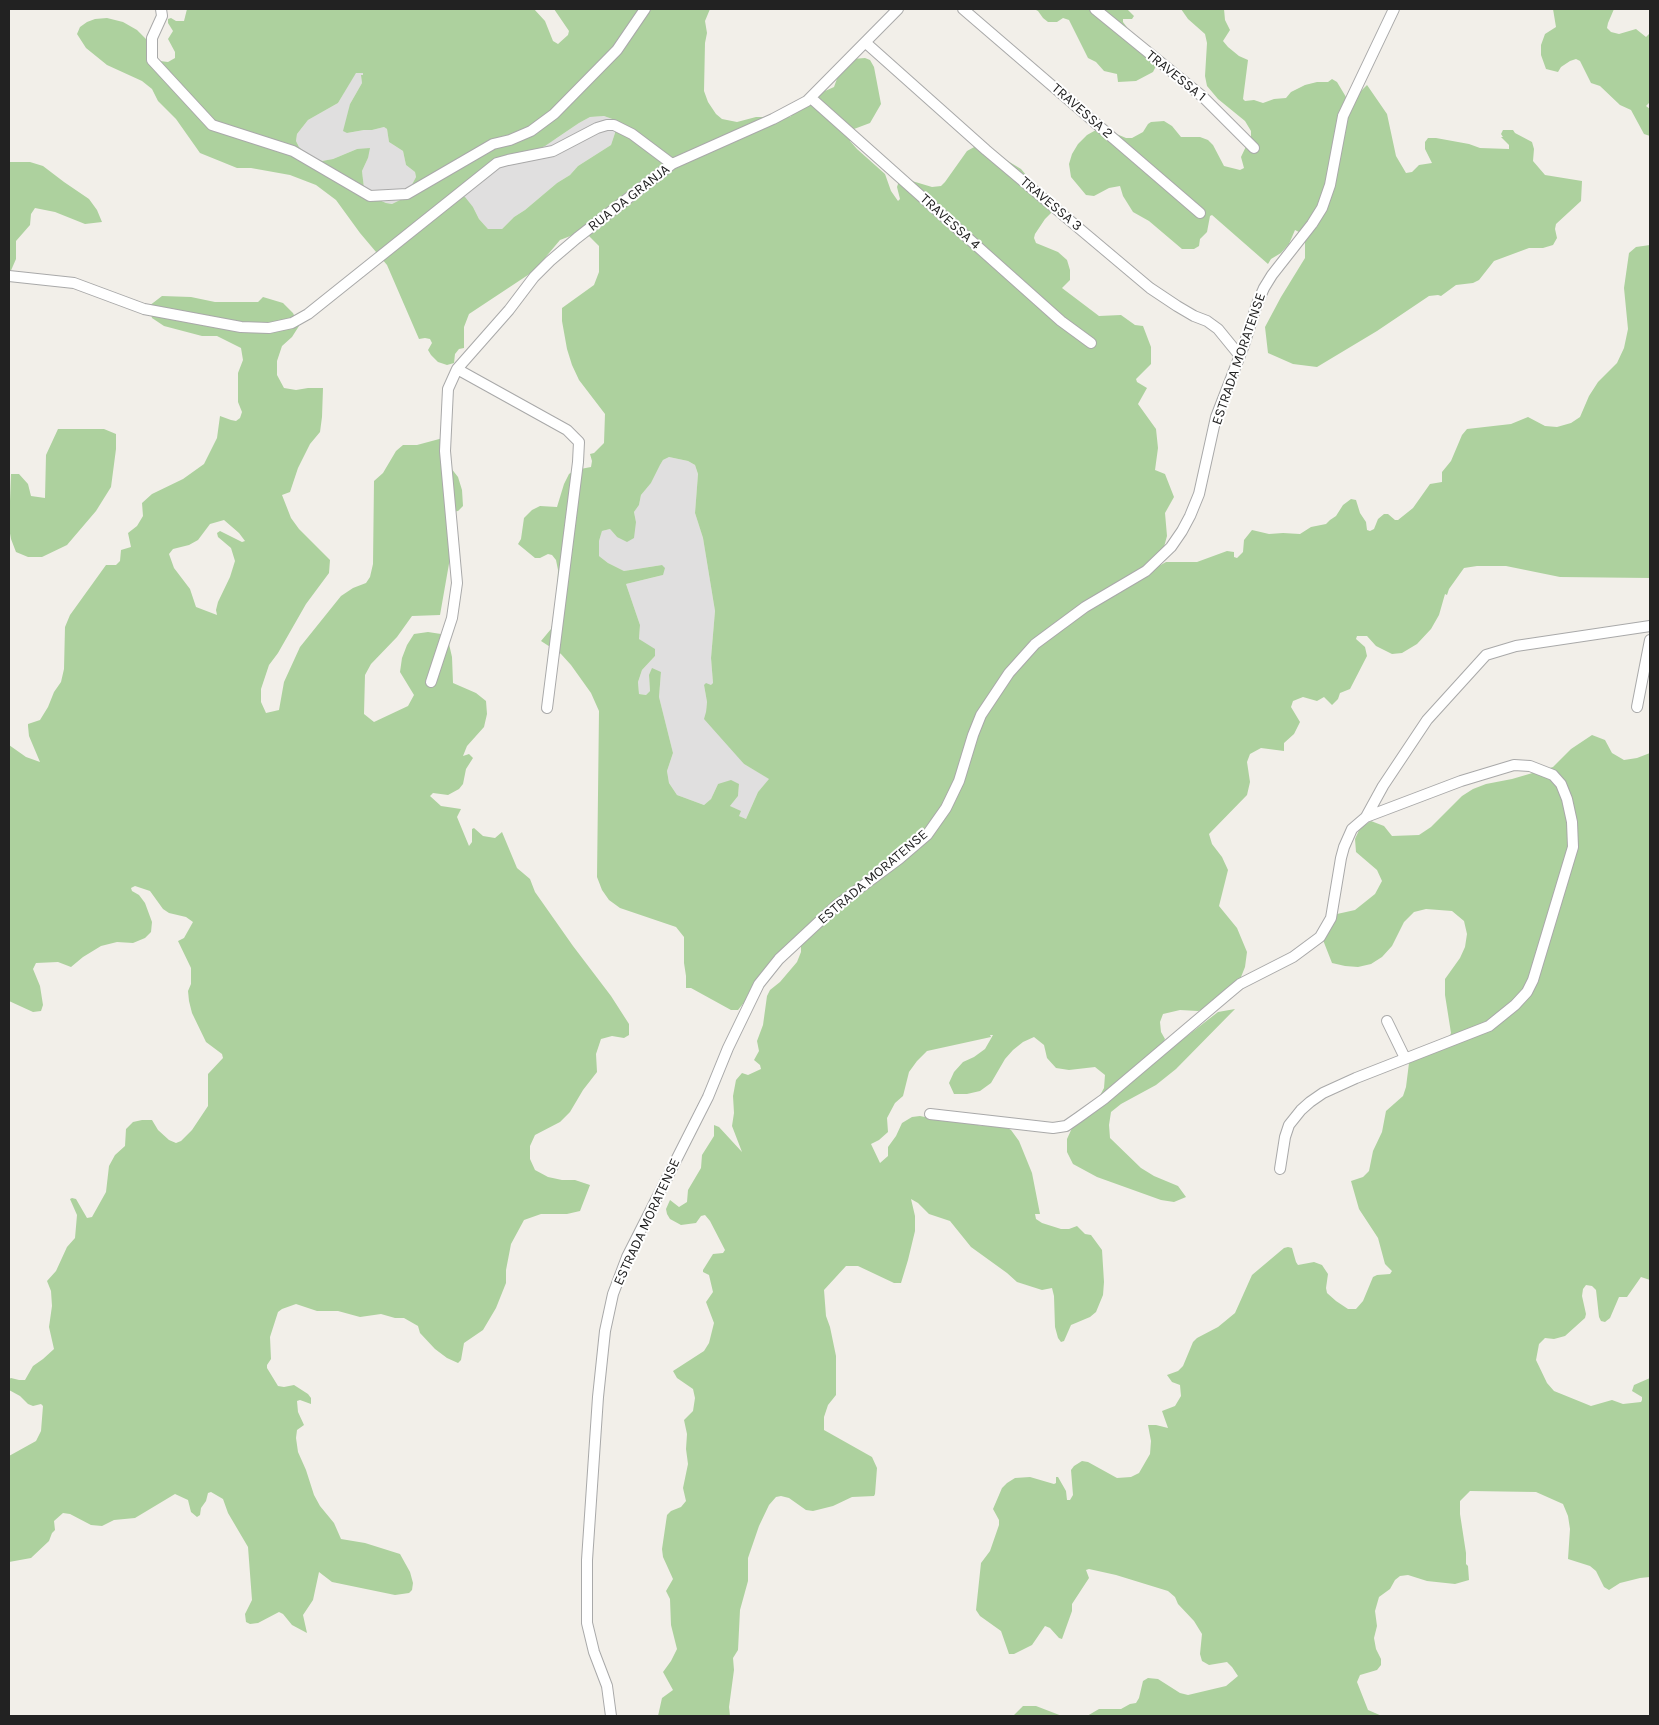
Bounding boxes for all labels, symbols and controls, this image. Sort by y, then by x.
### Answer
street label: TRAVESSA 1 [1143,47,1209,105]
street label: TRAVESSA 2 [1048,80,1116,142]
street label: RUA DA GRANJA [585,161,673,235]
street label: TRAVESSA 3 [1017,173,1085,235]
street label: TRAVESSA 4 [916,191,984,253]
street label: ESTRADA MORATENSE [1209,291,1269,427]
street label: ESTRADA MORATENSE [815,826,931,928]
street label: ESTRADA MORATENSE [610,1156,684,1288]

